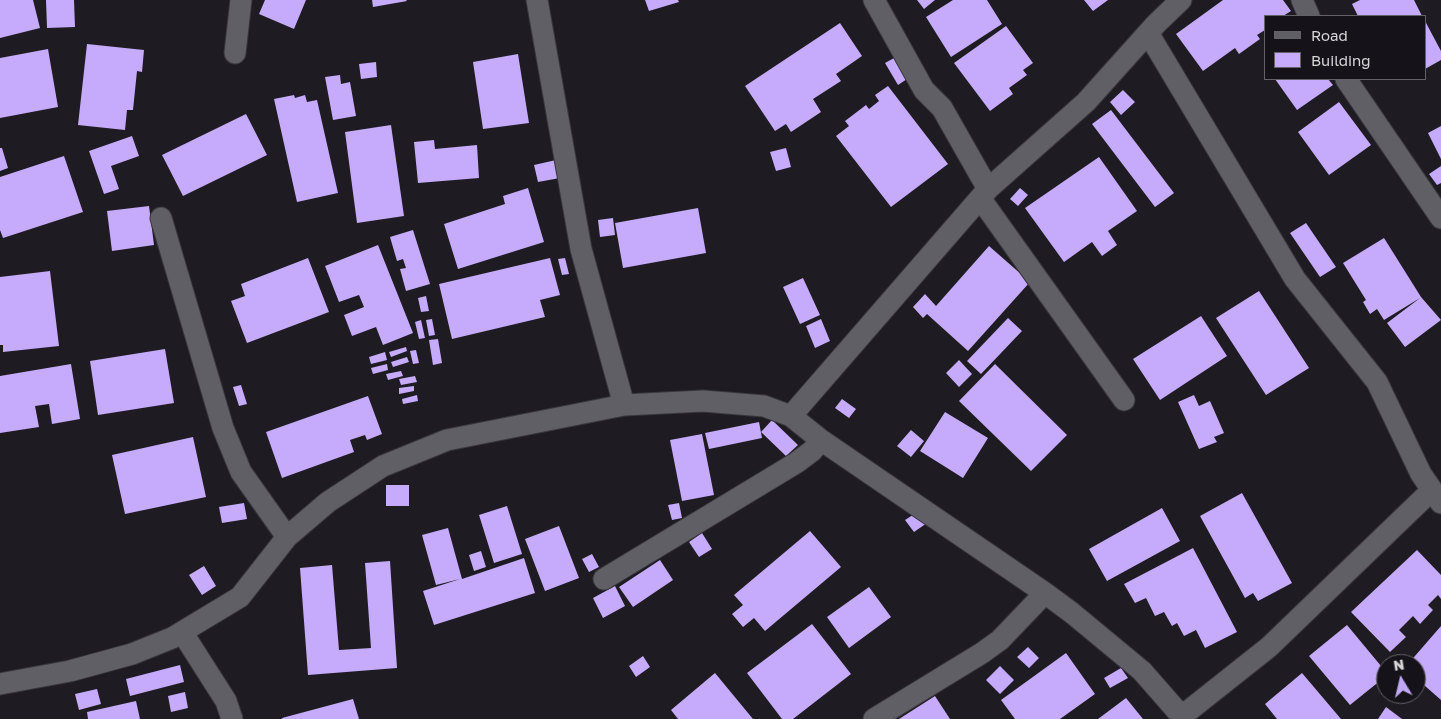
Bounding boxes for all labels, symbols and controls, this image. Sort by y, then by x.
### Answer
legend [1264,15,1426,80]
text: Road [1311,26,1348,44]
text: Building [1311,51,1371,69]
north arrow [1376,654,1426,704]
text: N [1392,655,1405,674]

